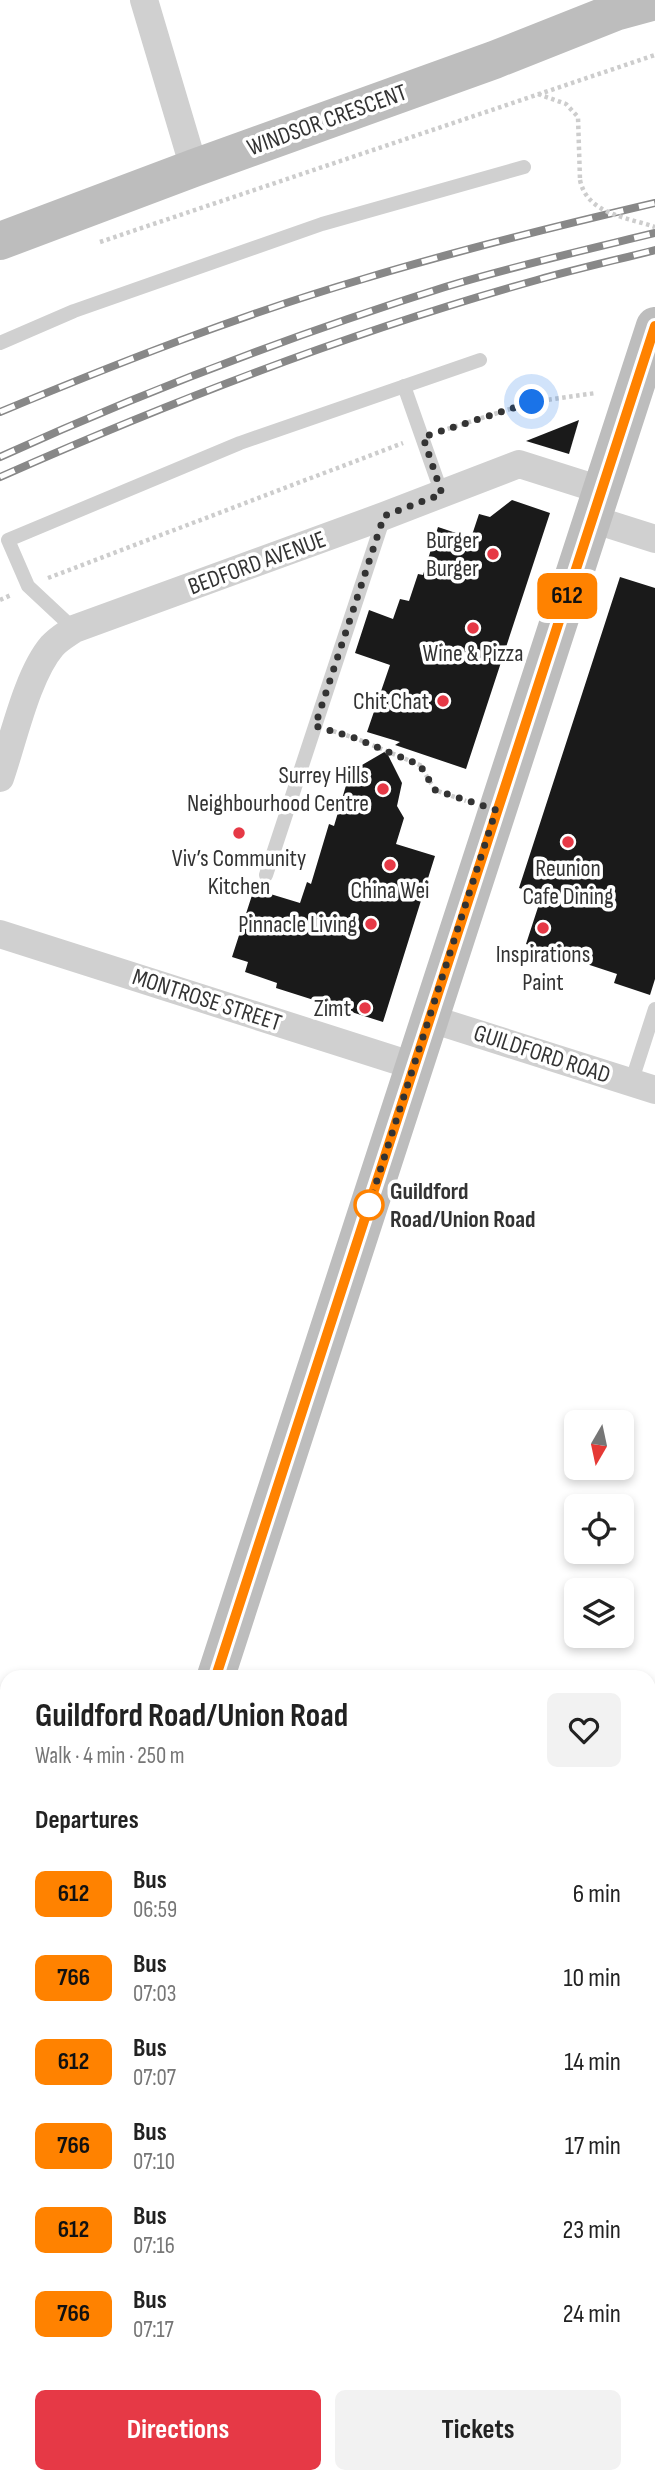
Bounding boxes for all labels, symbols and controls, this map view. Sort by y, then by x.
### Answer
street label: WINDSOR CRESCENT [243,78,411,162]
your location [514,384,549,419]
street label: BEDFORD AVENUE [184,525,330,601]
place label: Burger Burger [426,526,479,583]
marker: Burger Burger [485,546,501,562]
line badge: 612 [527,573,607,619]
text: 612 [551,581,583,610]
marker: Wine & Pizza [465,620,481,636]
place label: Wine & Pizza [423,639,523,668]
place label: Chit Chat [353,687,429,716]
marker: Chit Chat [435,693,451,709]
place label: Surrey Hills Neighbourhood Centre [187,761,369,818]
marker: Surrey Hills Neighbourhood Centre [375,781,391,797]
marker: Viv’s Community Kitchen [231,825,247,841]
marker: Reunion Cafe Dining [560,834,576,850]
place label: Viv’s Community Kitchen [172,844,306,901]
place label: Reunion Cafe Dining [522,854,614,911]
marker: China Wei [382,857,398,873]
place label: China Wei [350,876,430,905]
place label: Pinnacle Living [238,910,357,939]
marker: Pinnacle Living [363,916,379,932]
marker: Inspirations Paint [535,920,551,936]
place label: Inspirations Paint [496,940,590,997]
street label: MONTROSE STREET [129,962,285,1038]
place label: Zimt [314,994,351,1023]
marker: Zimt [357,1000,373,1016]
street label: GUILDFORD ROAD [470,1018,614,1090]
place label: Guildford Road/Union Road [390,1177,535,1234]
marker: Guildford Road/Union Road [354,1190,384,1220]
north arrow [564,1410,634,1480]
map controls [564,1410,634,1648]
button: locate [564,1494,634,1564]
button: layers [564,1578,634,1648]
button: heart [547,1693,621,1767]
text: Guildford Road/Union Road [35,1696,348,1736]
text: Walk · 4 min · 250 m [35,1742,185,1770]
text: Departures [35,1805,139,1836]
text: Bus [133,1865,167,1896]
text: 612 [58,1879,89,1908]
text: 6 min [573,1879,621,1910]
text: 06:59 [133,1896,177,1924]
text: Bus [133,1949,167,1980]
text: 766 [57,1963,90,1992]
text: 10 min [564,1963,621,1994]
text: 07:03 [133,1980,176,2008]
text: Bus [133,2033,167,2064]
text: 612 [58,2047,89,2076]
text: 14 min [564,2047,621,2078]
text: 07:07 [133,2064,176,2092]
text: Bus [133,2117,167,2148]
text: 766 [57,2131,90,2160]
text: 17 min [565,2131,621,2162]
text: 07:10 [133,2148,175,2176]
text: Bus [133,2201,167,2232]
text: 612 [58,2215,89,2244]
text: 23 min [563,2215,621,2246]
text: 07:16 [133,2232,175,2260]
text: Bus [133,2285,167,2316]
text: 766 [57,2299,90,2328]
text: 24 min [563,2299,621,2330]
text: 07:17 [133,2316,174,2344]
button: Directions [35,2390,321,2470]
button: Tickets [335,2390,621,2470]

